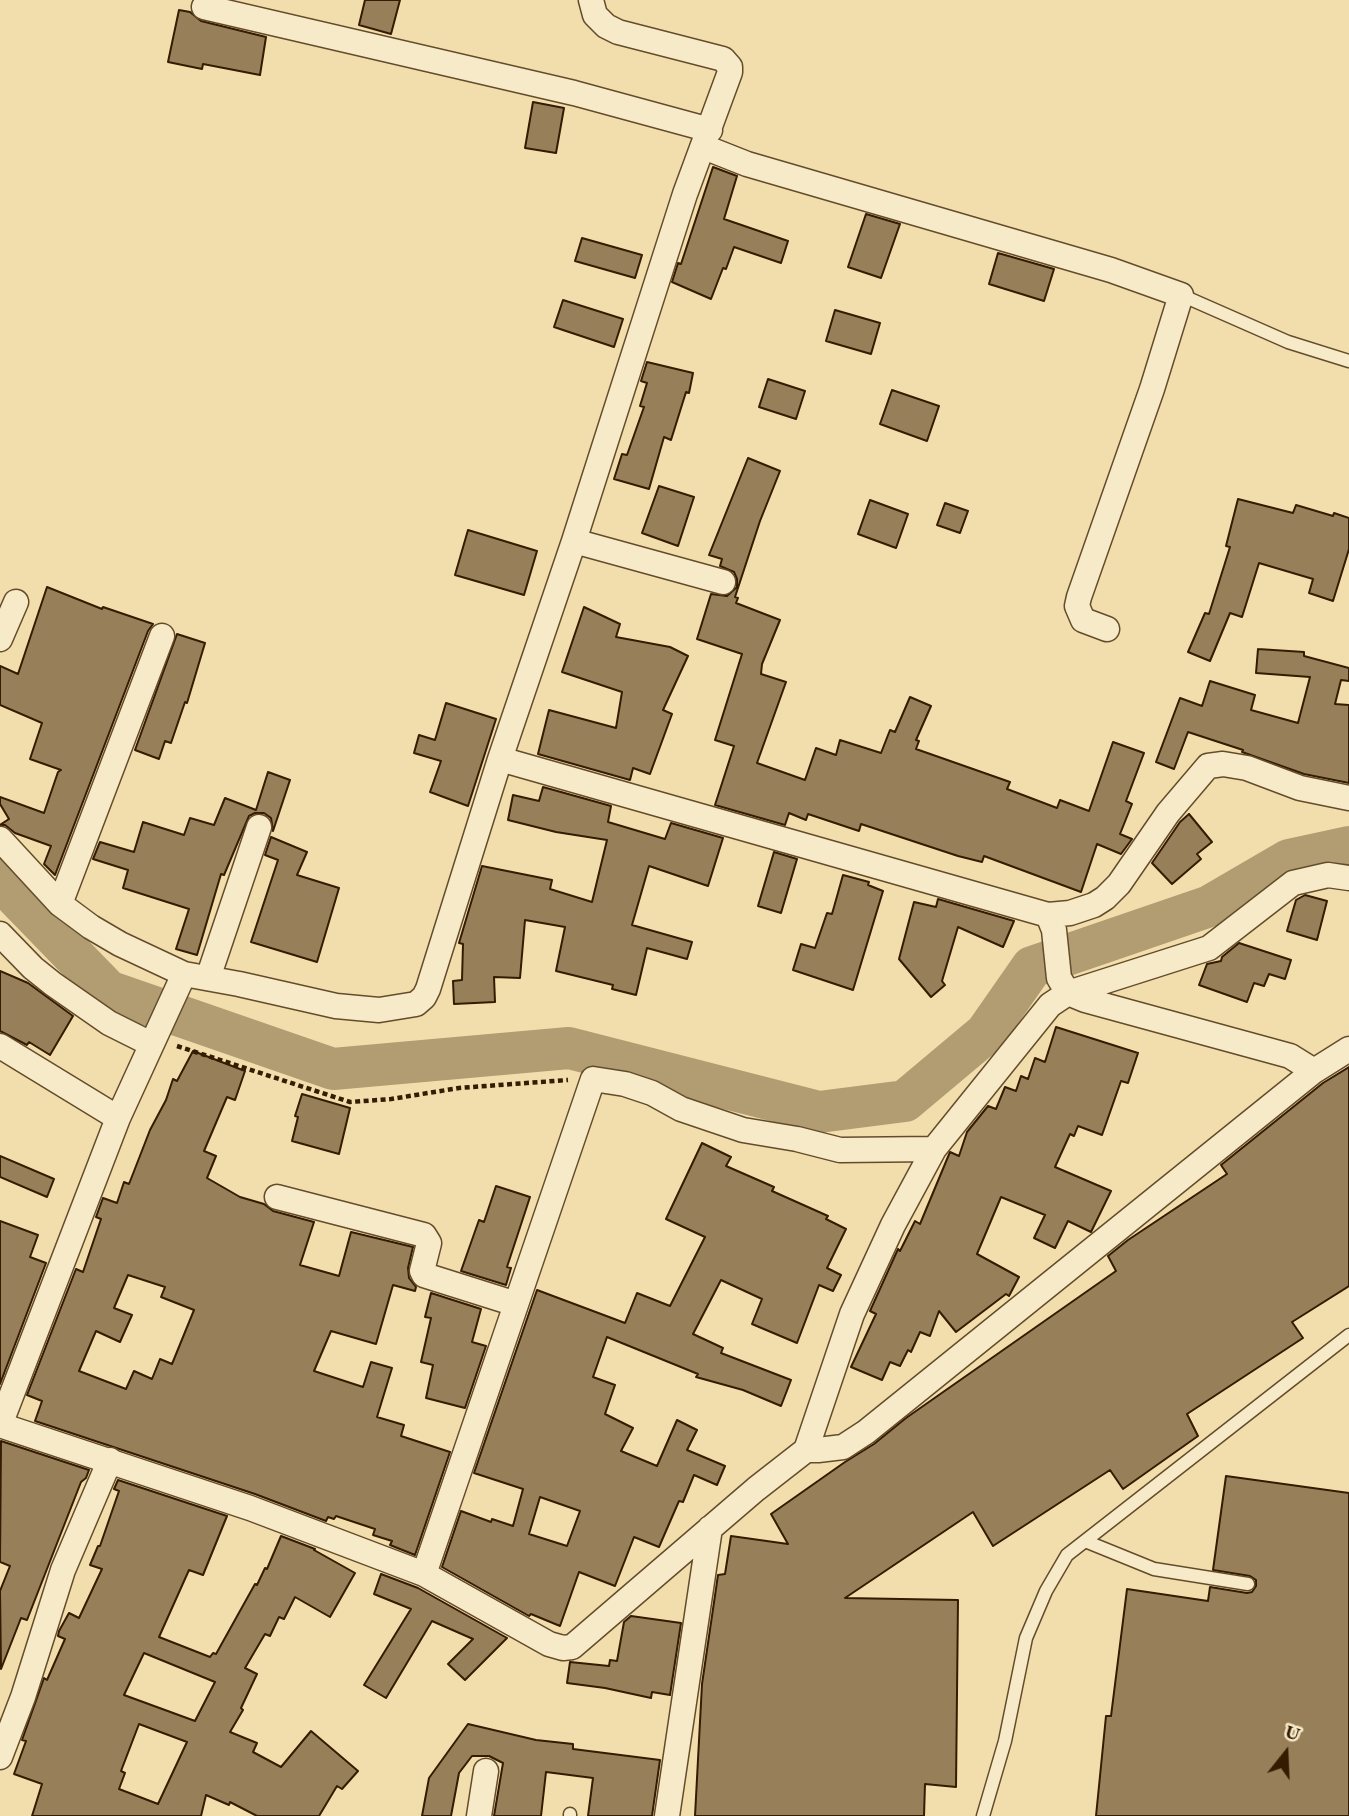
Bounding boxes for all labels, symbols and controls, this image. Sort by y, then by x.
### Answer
north arrow [1251,1718,1321,1788]
text: U [1282,1718,1303,1747]

